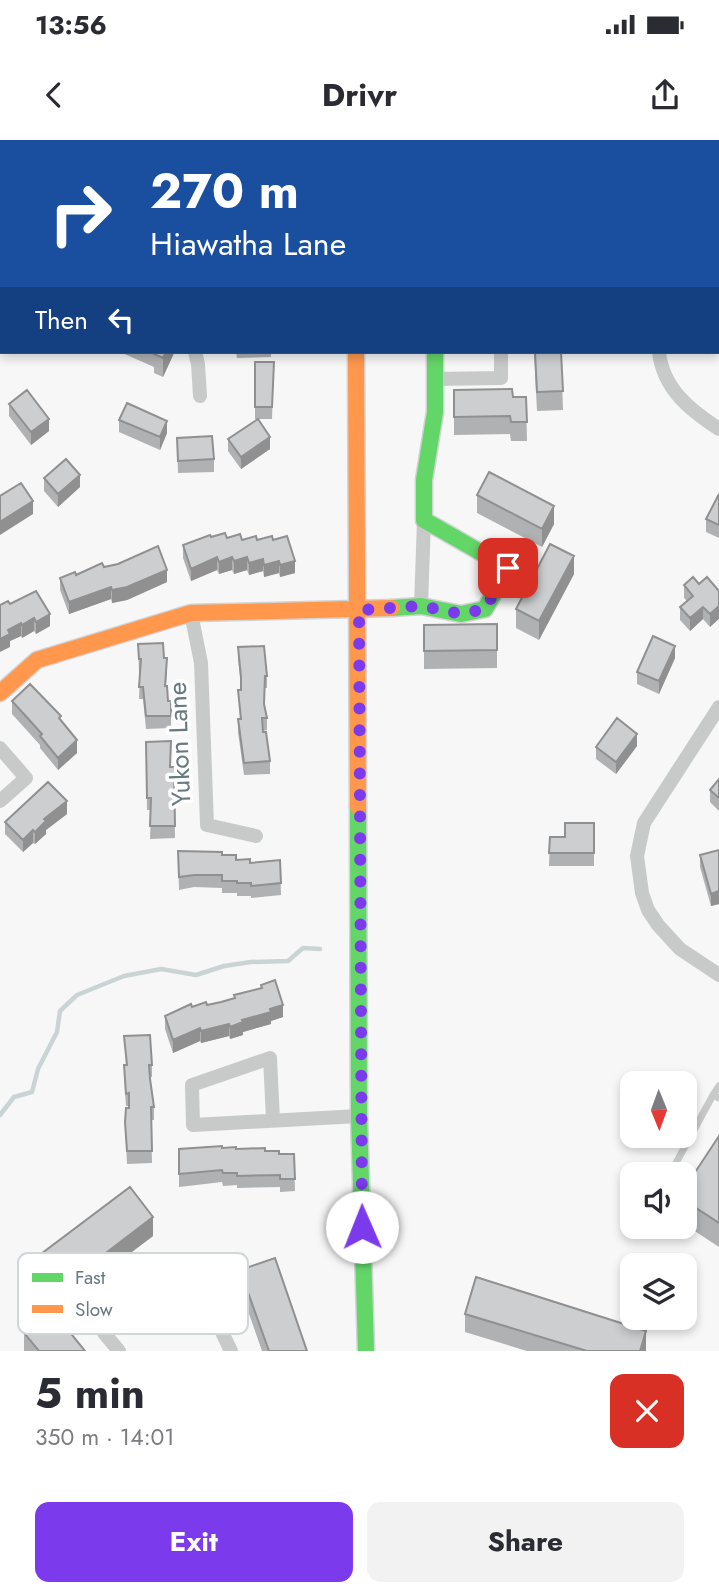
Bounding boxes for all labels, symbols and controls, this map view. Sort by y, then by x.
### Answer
text: 13:56 [35,6,107,44]
text: Drivr [322,72,397,118]
icon: back [35,76,73,114]
icon: share [646,76,684,114]
text: 270 m [150,156,299,226]
icon: right [35,168,126,259]
text: Hiawatha Lane [150,221,346,267]
text: Then [35,301,88,339]
icon: left [102,301,140,339]
pin [478,538,538,598]
icon: arrive [489,549,527,587]
street label: Yukon Lane [158,681,200,807]
north arrow [620,1071,696,1148]
map controls [620,1071,697,1330]
button: sound [620,1162,697,1239]
position arrow [325,1190,399,1264]
legend [18,1253,248,1334]
button: layers [620,1253,697,1330]
text: Fast [75,1264,106,1291]
text: Slow [75,1296,113,1323]
text: 5 min [35,1363,145,1424]
button: close [610,1374,684,1448]
text: 350 m · 14:01 [35,1420,175,1454]
button: Exit [35,1502,353,1582]
button: Share [367,1502,684,1582]

